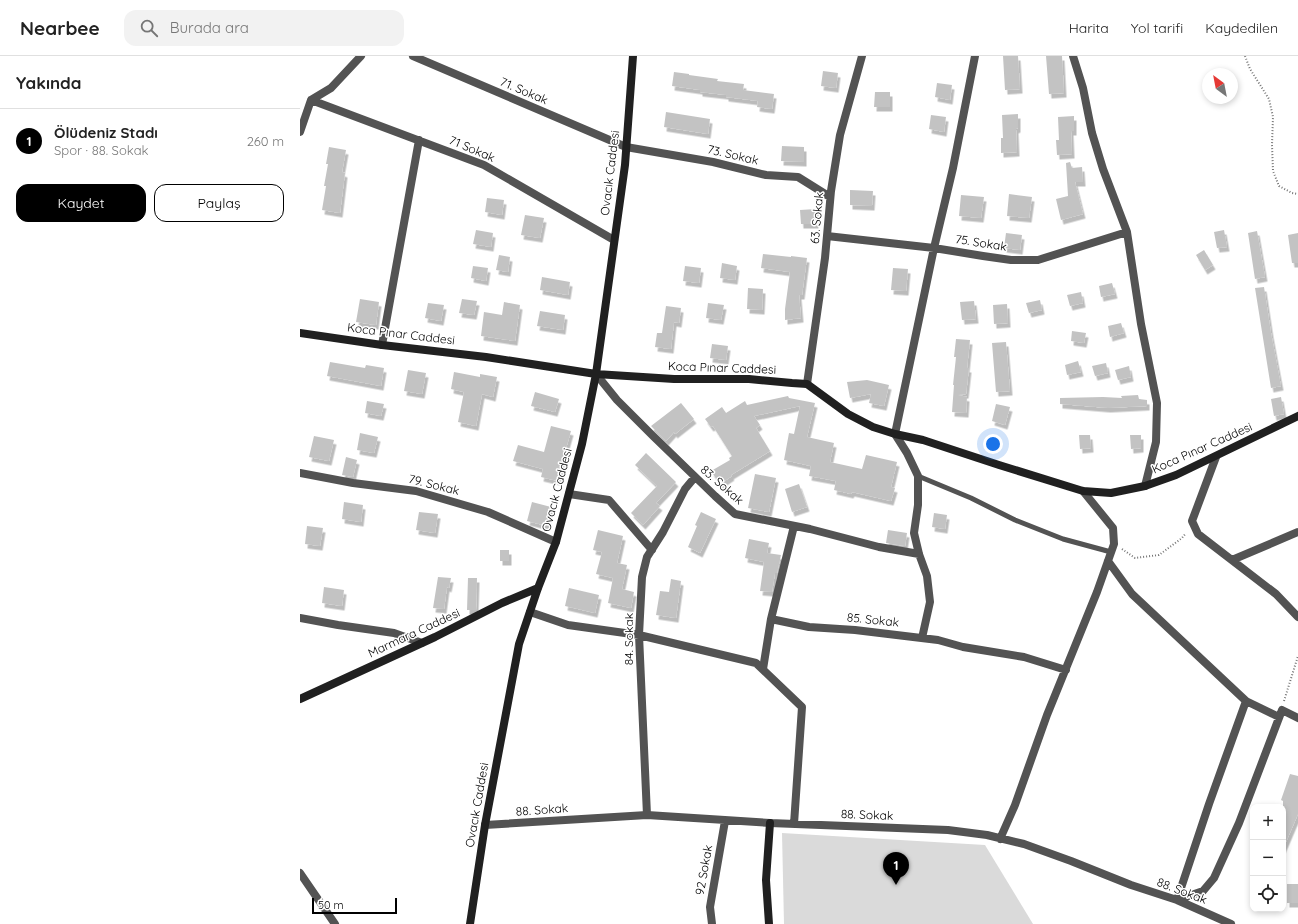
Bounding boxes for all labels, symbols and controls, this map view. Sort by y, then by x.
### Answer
search box [124,10,404,46]
text: Nearbee [20,16,100,40]
icon: search [138,17,160,39]
text: Burada ara [170,18,249,37]
text: Harita [1069,19,1109,37]
text: Yol tarifi [1131,19,1183,37]
text: Kaydedilen [1205,19,1278,37]
north arrow [1202,68,1238,104]
text: Yakında [16,72,81,93]
street label: 71. Sokak [498,74,550,107]
text: Ölüdeniz Stadı [54,123,158,142]
street label: Ovacık Caddesi [597,129,622,216]
street label: 71 Sokak [447,132,497,165]
text: 1 [26,133,32,149]
text: 260 m [247,133,284,149]
street label: 73. Sokak [706,141,760,168]
text: Spor · 88. Sokak [54,142,149,158]
button: Kaydet [16,184,146,222]
button: Paylaş [154,184,284,222]
street label: 63. Sokak [807,191,826,245]
street label: 75. Sokak [954,231,1008,254]
street label: Koca Pınar Caddesi [346,319,456,348]
street label: Koca Pınar Caddesi [668,358,776,377]
street label: Koca Pınar Caddesi [1149,419,1254,476]
your location [983,434,1003,454]
street label: Ovacık Caddesi [538,446,575,533]
street label: 83. Sokak [698,462,747,507]
street label: 79. Sokak [407,471,461,498]
street label: Marmara Caddesi [365,605,462,660]
street label: 85. Sokak [846,609,900,630]
street label: 84. Sokak [621,613,636,665]
street label: Ovacık Caddesi [462,761,491,849]
street label: 88. Sokak [515,800,569,819]
map controls [1250,804,1286,912]
button: + [1250,804,1286,840]
street label: 88. Sokak [841,806,893,823]
button: − [1250,840,1286,876]
street label: 92 Sokak [692,844,715,896]
pin: 1 [883,852,909,885]
street label: 88. Sokak [1155,874,1209,907]
button: locate [1250,876,1286,912]
scale bar [312,896,397,915]
text: 50 m [318,898,344,912]

